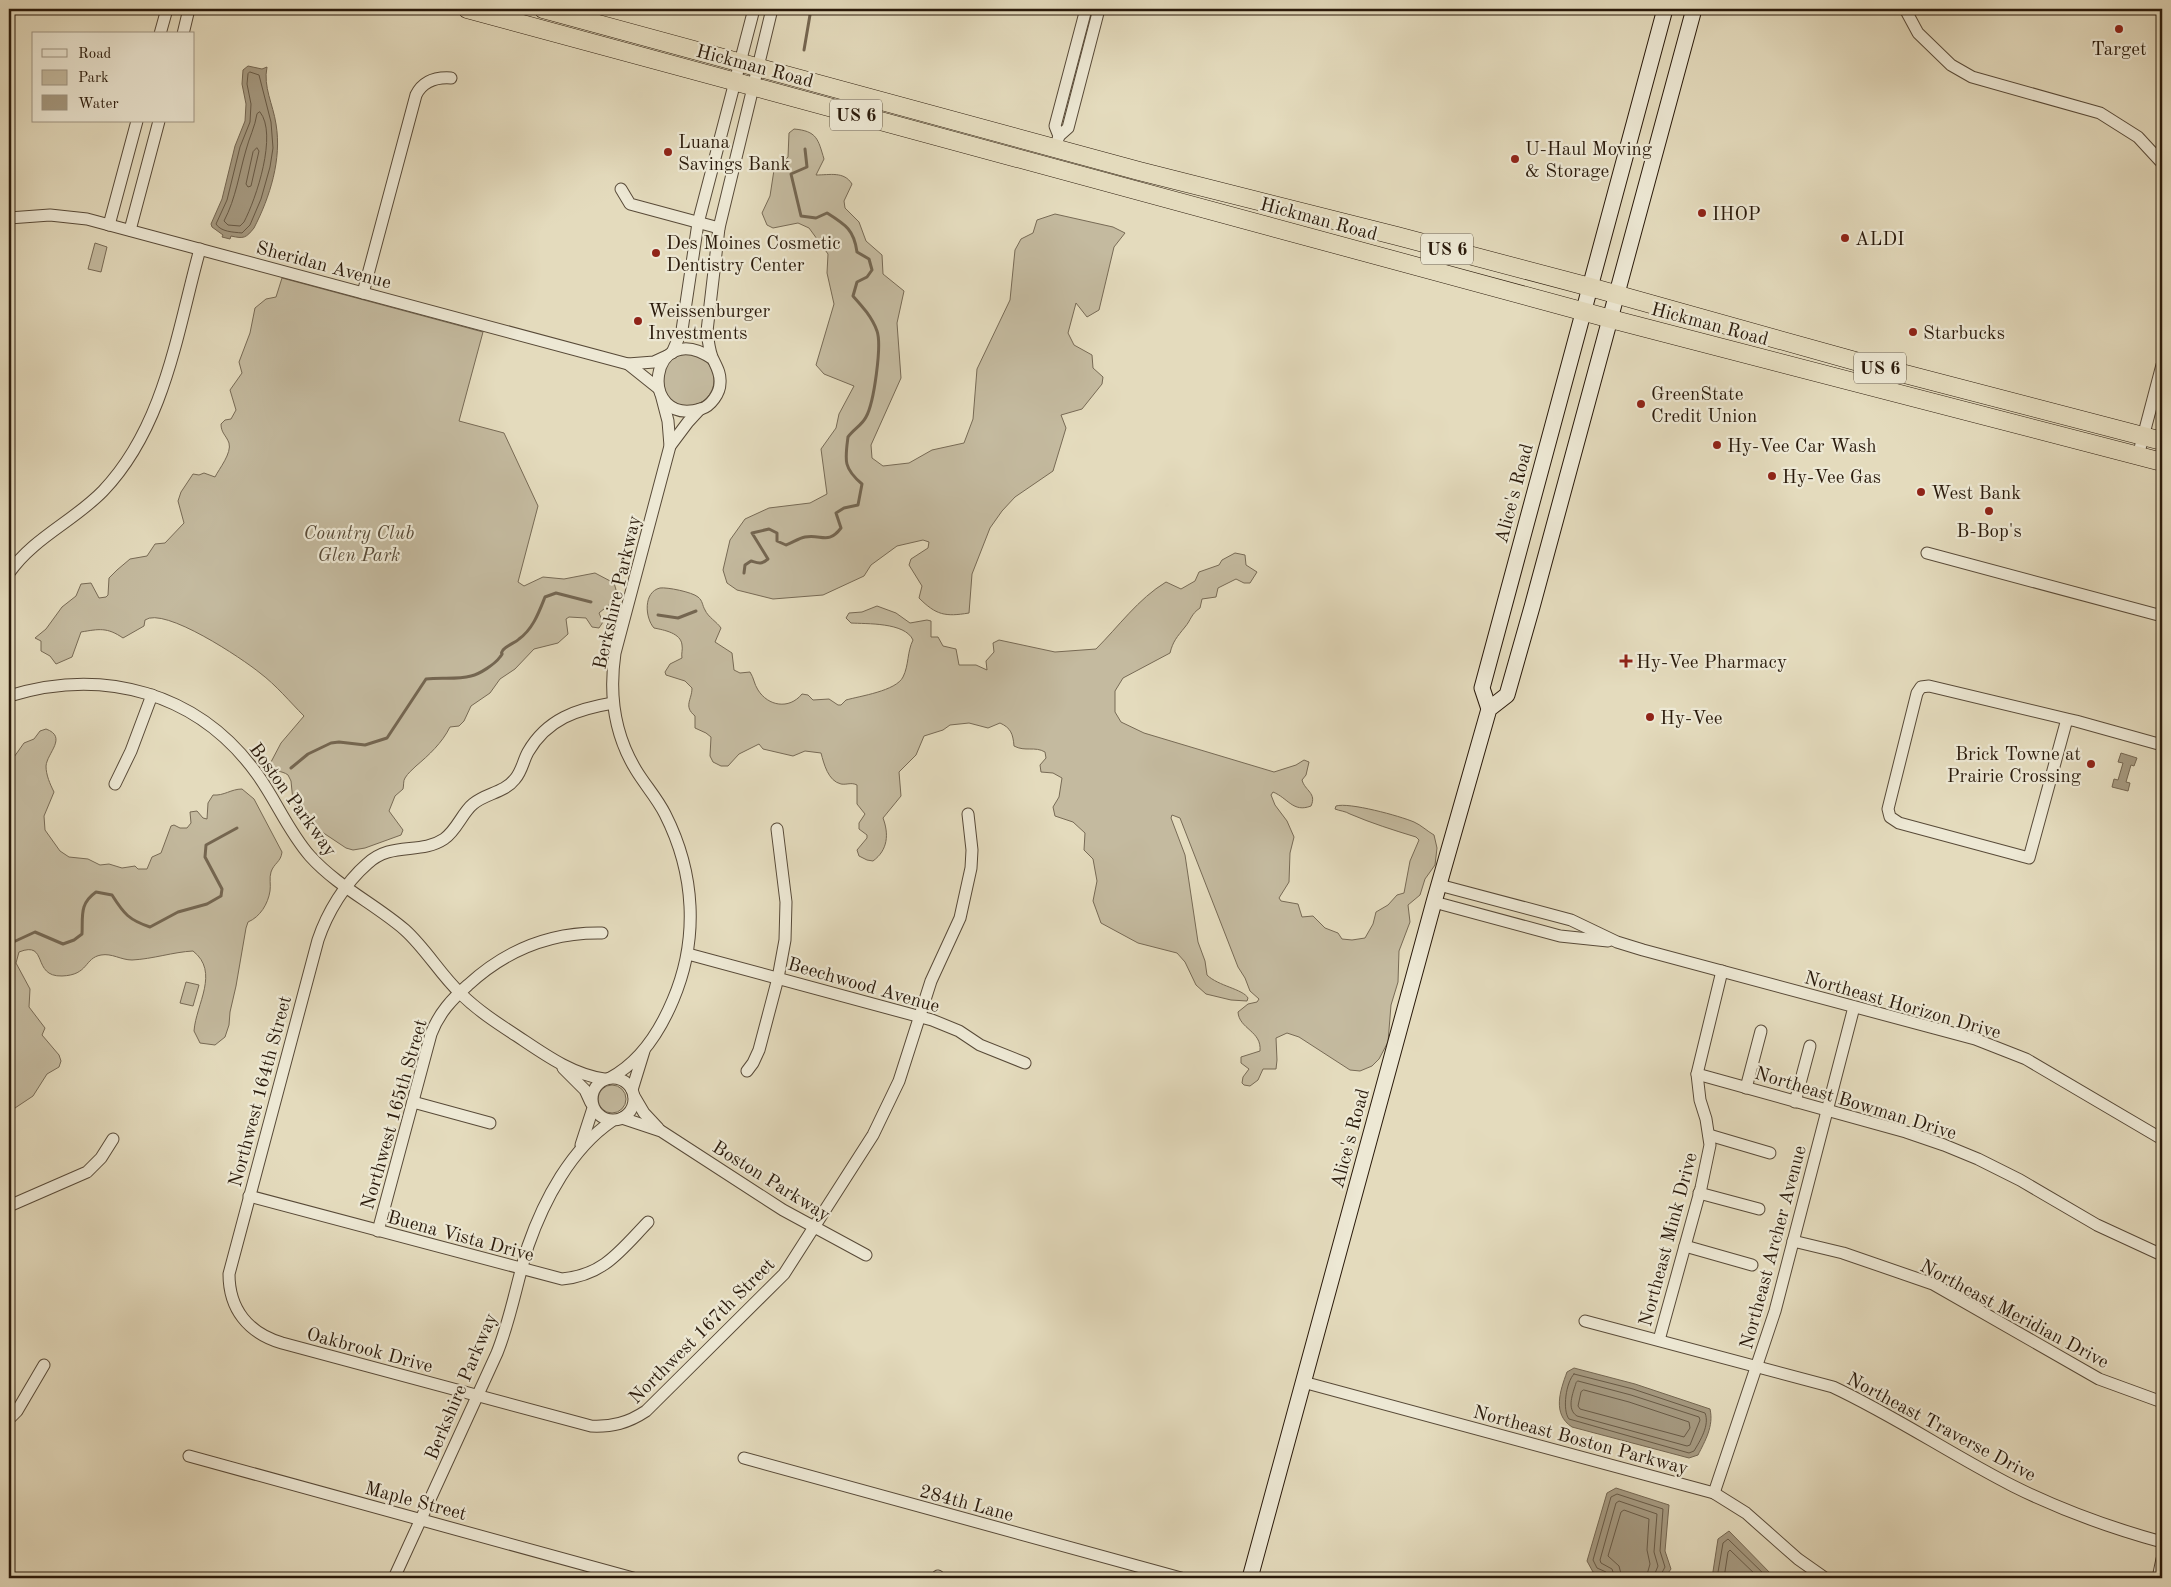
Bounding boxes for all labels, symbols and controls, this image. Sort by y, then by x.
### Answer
marker: Target [2113,23,2125,35]
legend [32,32,195,122]
place label: Target [2091,41,2147,60]
street label: Hickman Road [694,43,815,92]
text: Road [78,47,112,62]
text: Park [78,71,109,86]
text: Water [78,97,119,112]
road number: US 6 [830,100,882,130]
place label: Luana Savings Bank [678,134,791,175]
place label: U-Haul Moving & Storage [1525,141,1653,182]
marker: Luana Savings Bank [662,146,674,158]
marker: U-Haul Moving & Storage [1509,153,1521,165]
street label: Hickman Road [1258,196,1379,245]
place label: IHOP [1712,206,1761,225]
marker: IHOP [1696,207,1708,219]
place label: ALDI [1855,231,1905,250]
marker: ALDI [1839,232,1851,244]
road number: US 6 [1421,233,1473,264]
place label: Des Moines Cosmetic Dentistry Center [666,235,840,276]
street label: Sheridan Avenue [254,239,393,294]
marker: Des Moines Cosmetic Dentistry Center [650,247,662,259]
street label: Hickman Road [1649,301,1770,350]
place label: Weissenburger Investments [648,303,770,344]
marker: Weissenburger Investments [632,315,644,327]
place label: Starbucks [1923,325,2005,344]
marker: Starbucks [1907,326,1919,338]
road number: US 6 [1854,352,1906,383]
place label: GreenState Credit Union [1651,386,1757,427]
marker: GreenState Credit Union [1635,398,1647,410]
place label: Hy-Vee Car Wash [1727,438,1877,457]
marker: Hy-Vee Car Wash [1711,439,1723,451]
street label: Alice's Road [1493,442,1538,545]
place label: Hy-Vee Gas [1782,469,1881,488]
marker: Hy-Vee Gas [1766,470,1778,482]
place label: West Bank [1931,485,2021,504]
marker: West Bank [1915,486,1927,498]
marker: B-Bop's [1983,505,1995,517]
street label: Berkshire Parkway [591,514,645,671]
place label: B-Bop's [1956,523,2022,542]
park label: Country Club Glen Park [304,525,414,566]
place label: Hy-Vee Pharmacy [1636,654,1787,673]
marker: Hy-Vee Pharmacy [1620,655,1632,667]
place label: Hy-Vee [1660,710,1722,729]
marker: Hy-Vee [1644,711,1656,723]
street label: Boston Parkway [245,740,339,861]
place label: Brick Towne at Prairie Crossing [1947,746,2082,787]
marker: Brick Towne at Prairie Crossing [2085,758,2097,770]
street label: Beechwood Avenue [785,956,942,1017]
street label: Northeast Horizon Drive [1802,969,2003,1044]
street label: Northwest 164th Street [227,994,296,1189]
street label: Northwest 165th Street [359,1017,432,1212]
street label: Northeast Bowman Drive [1752,1065,1958,1144]
street label: Alice's Road [1329,1087,1374,1190]
street label: Boston Parkway [708,1138,833,1226]
street label: Northeast Archer Avenue [1738,1144,1811,1352]
street label: Northeast Mink Drive [1637,1151,1702,1329]
street label: Buena Vista Drive [385,1209,536,1266]
street label: Northwest 167th Street [626,1255,779,1408]
street label: Northeast Meridian Drive [1916,1257,2111,1373]
street label: Berkshire Parkway [423,1311,502,1463]
street label: Oakbrook Drive [304,1325,434,1377]
street label: Northeast Traverse Drive [1843,1370,2038,1486]
street label: Northeast Boston Parkway [1471,1404,1690,1479]
street label: Maple Street [362,1480,468,1525]
street label: 284th Lane [917,1483,1015,1526]

